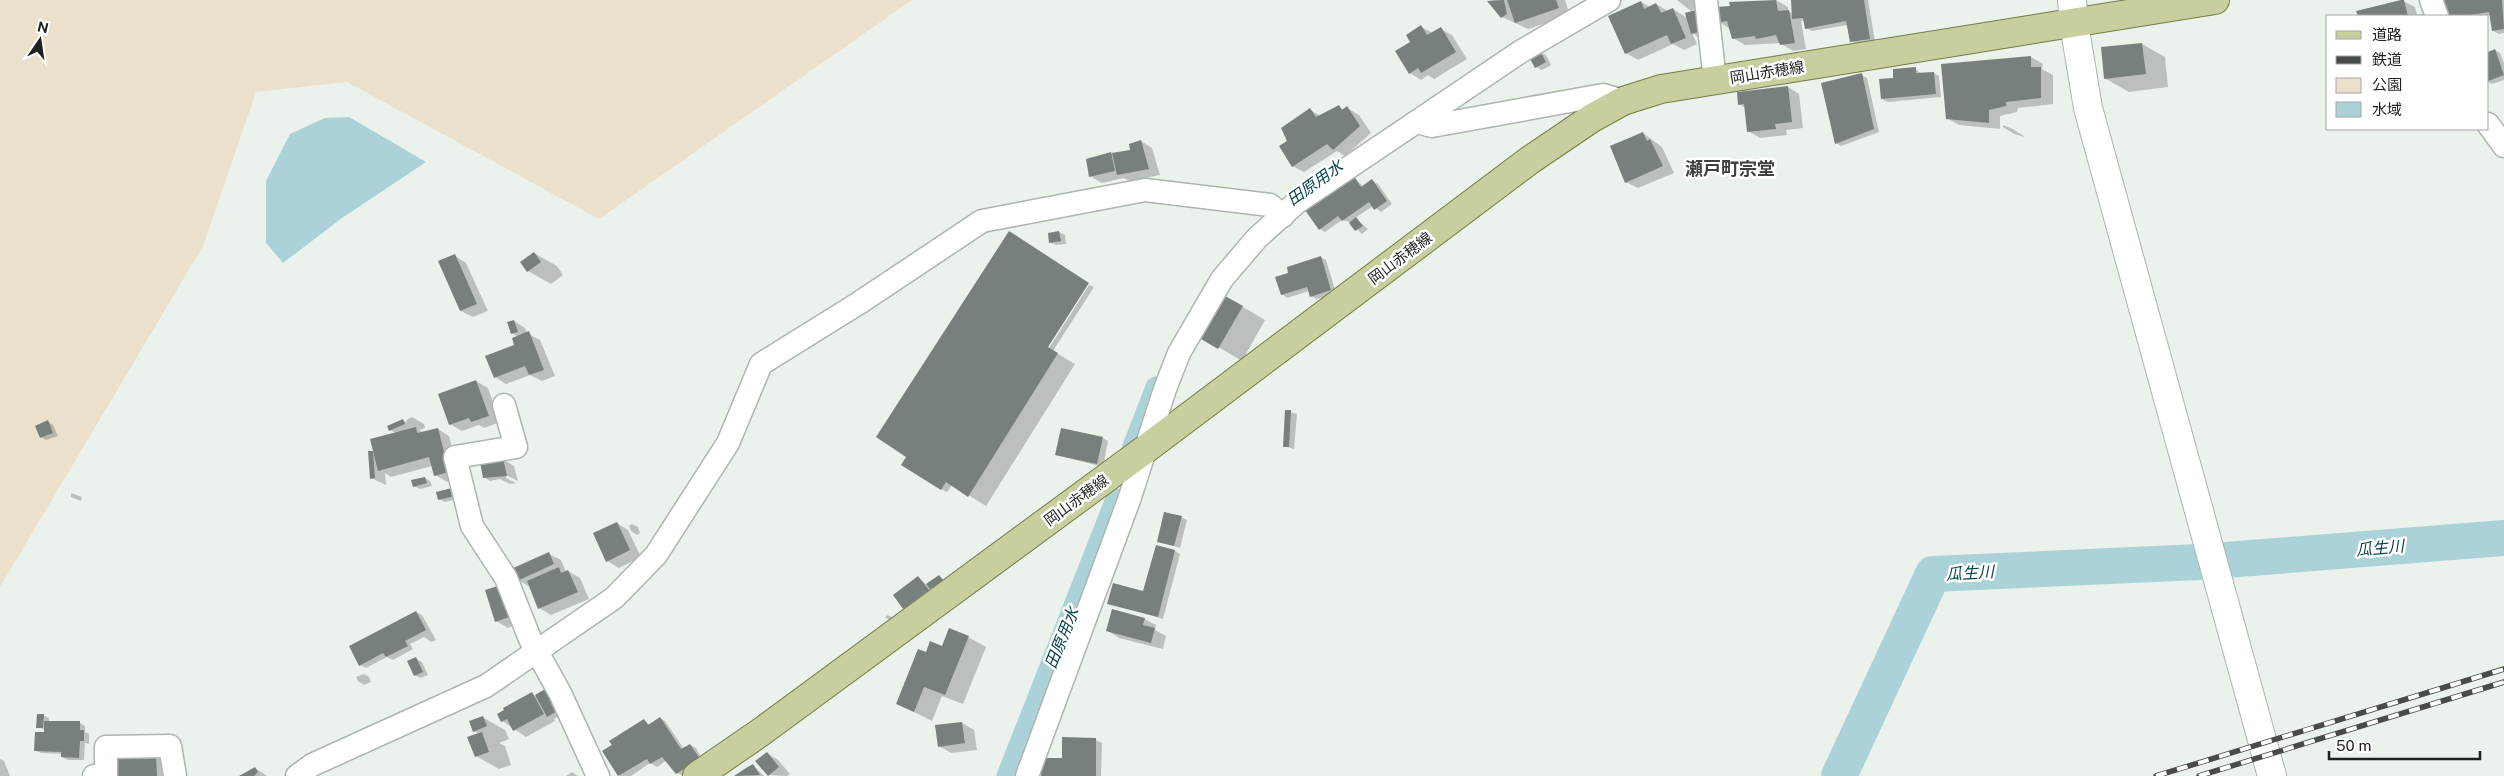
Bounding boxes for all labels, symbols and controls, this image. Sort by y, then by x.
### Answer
north arrow [15,15,65,65]
legend [2326,15,2489,130]
text: N [36,18,50,36]
text: 道路 [2372,26,2402,43]
text: 鉄道 [2372,51,2402,68]
street label: 岡山赤穂線 [1729,58,1805,86]
text: 公園 [2372,76,2402,93]
text: 水域 [2372,101,2402,118]
water label: 田原用水 [1284,155,1348,209]
district label: 瀬戸町宗堂 [1685,158,1775,179]
street label: 岡山赤穂線 [1365,229,1435,287]
street label: 岡山赤穂線 [1041,471,1111,529]
water label: 瓜生川 [2355,536,2407,560]
water label: 瓜生川 [1946,562,1996,584]
water label: 田原用水 [1041,603,1084,671]
scale bar [2329,728,2480,760]
text: 50 m [2336,737,2371,754]

